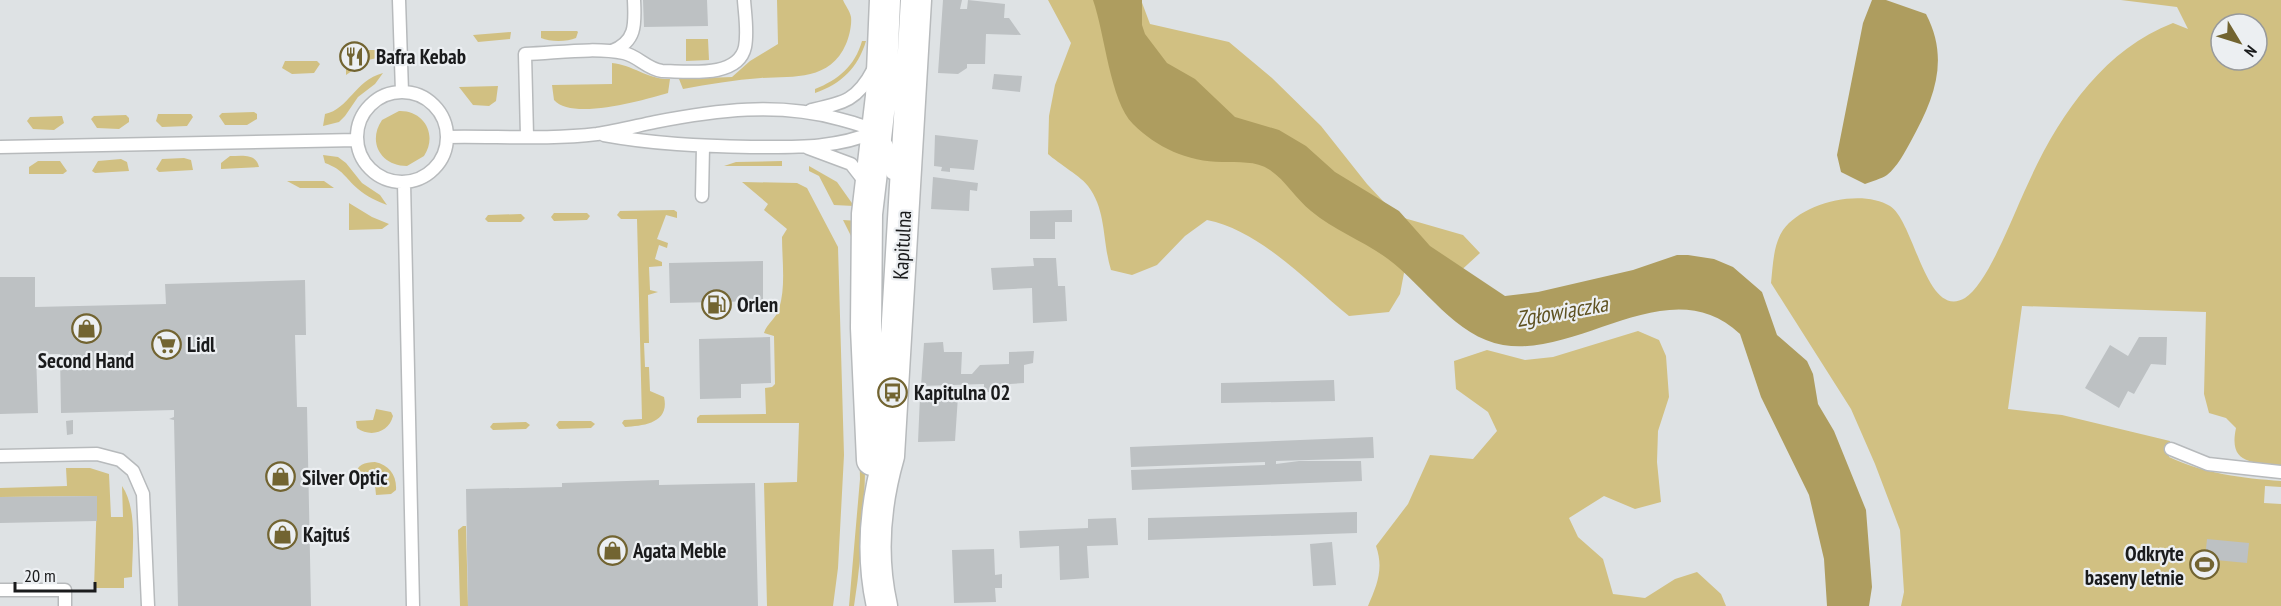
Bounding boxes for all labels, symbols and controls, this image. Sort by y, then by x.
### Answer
north arrow [2209,12,2269,72]
restaurant icon: Bafra Kebab [339,40,371,72]
text: N [2240,42,2261,61]
place label: Bafra Kebab [376,43,466,70]
street label: Kapitulna [887,210,917,280]
fuel station icon: Orlen [700,288,732,320]
water label: Zgłowiączka [1514,289,1611,333]
place label: Orlen [737,291,778,318]
shop icon: Second Hand [70,313,102,345]
supermarket icon: Lidl [150,328,182,360]
place label: Lidl [187,331,216,358]
place label: Second Hand [38,347,134,374]
bus stop icon: Kapitulna 02 [877,376,909,408]
place label: Kapitulna 02 [914,379,1010,406]
shop icon: Silver Optic [265,461,297,493]
place label: Silver Optic [302,464,388,491]
shop icon: Kajtuś [266,518,298,550]
place label: Kajtuś [303,521,350,548]
shop icon: Agata Meble [596,534,628,566]
place label: Agata Meble [632,537,727,564]
place label: Odkryte baseny letnie [2085,540,2184,591]
sports icon: Odkryte baseny letnie [2189,549,2221,581]
scale bar [15,555,94,593]
text: 20 m [24,564,56,587]

